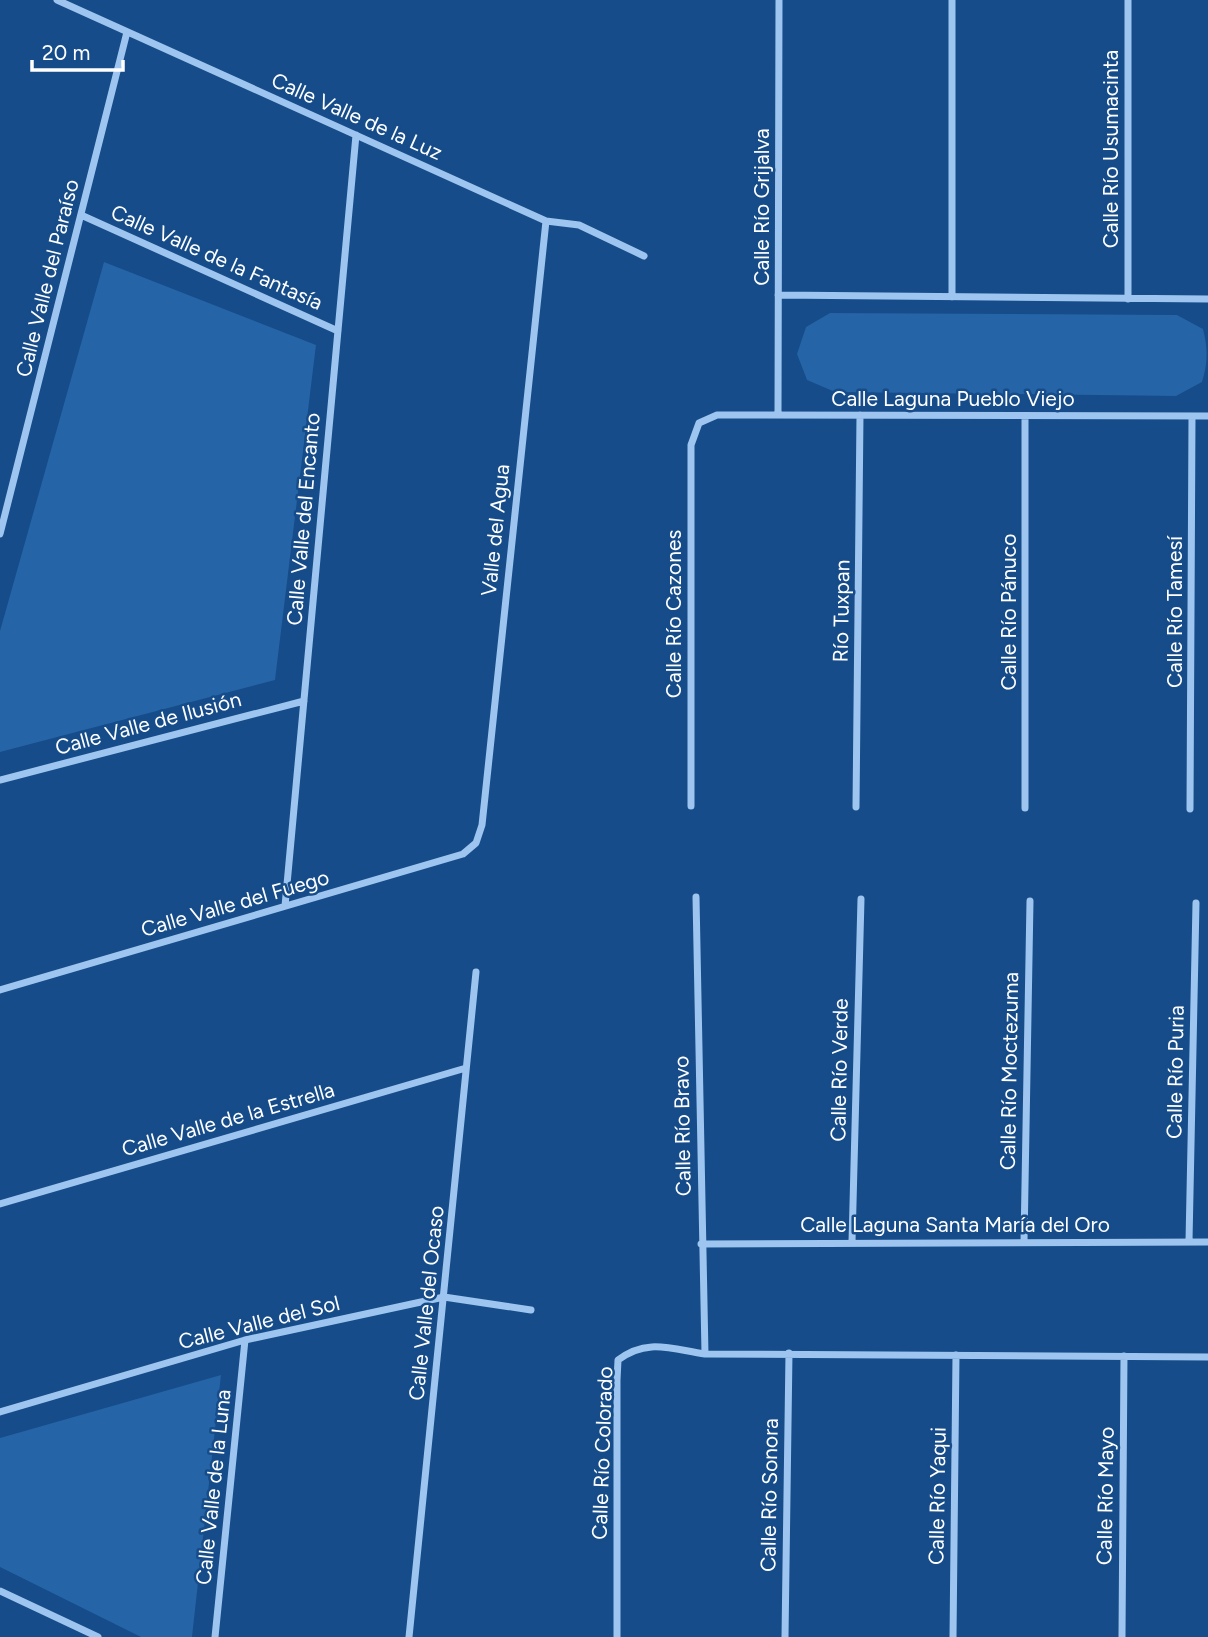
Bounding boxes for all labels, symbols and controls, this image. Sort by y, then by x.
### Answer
scale bar [32,28,122,72]
text: 20 m [42,40,90,65]
street label: Calle Río Usumacinta [1098,50,1123,248]
street label: Calle Valle de la Luz [268,67,446,165]
street label: Calle Río Grijalva [749,128,774,286]
street label: Calle Valle del Paraíso [10,177,84,379]
street label: Calle Valle de la Fantasía [107,199,327,315]
street label: Calle Laguna Pueblo Viejo [831,386,1075,411]
street label: Calle Valle del Encanto [281,411,325,627]
street label: Valle del Agua [476,463,514,597]
street label: Calle Río Cazones [661,530,686,698]
street label: Calle Río Pánuco [996,534,1021,690]
street label: Calle Río Tamesí [1162,535,1187,688]
street label: Río Tuxpan [828,560,854,662]
street label: Calle Valle de Ilusión [52,686,244,760]
street label: Calle Valle del Fuego [138,864,332,942]
street label: Calle Río Moctezuma [995,972,1023,1170]
street label: Calle Río Verde [825,998,853,1142]
street label: Calle Río Puria [1161,1005,1189,1139]
street label: Calle Río Bravo [668,1056,696,1196]
street label: Calle Valle de la Estrella [119,1077,337,1161]
street label: Calle Valle del Ocaso [403,1204,449,1402]
street label: Calle Laguna Santa María del Oro [800,1212,1110,1237]
street label: Calle Valle del Sol [176,1290,342,1354]
street label: Calle Río Colorado [586,1366,618,1540]
street label: Calle Valle de la Luna [190,1388,236,1586]
street label: Calle Río Sonora [755,1418,783,1572]
street label: Calle Río Yaqui [923,1427,951,1565]
street label: Calle Río Mayo [1091,1427,1119,1565]

